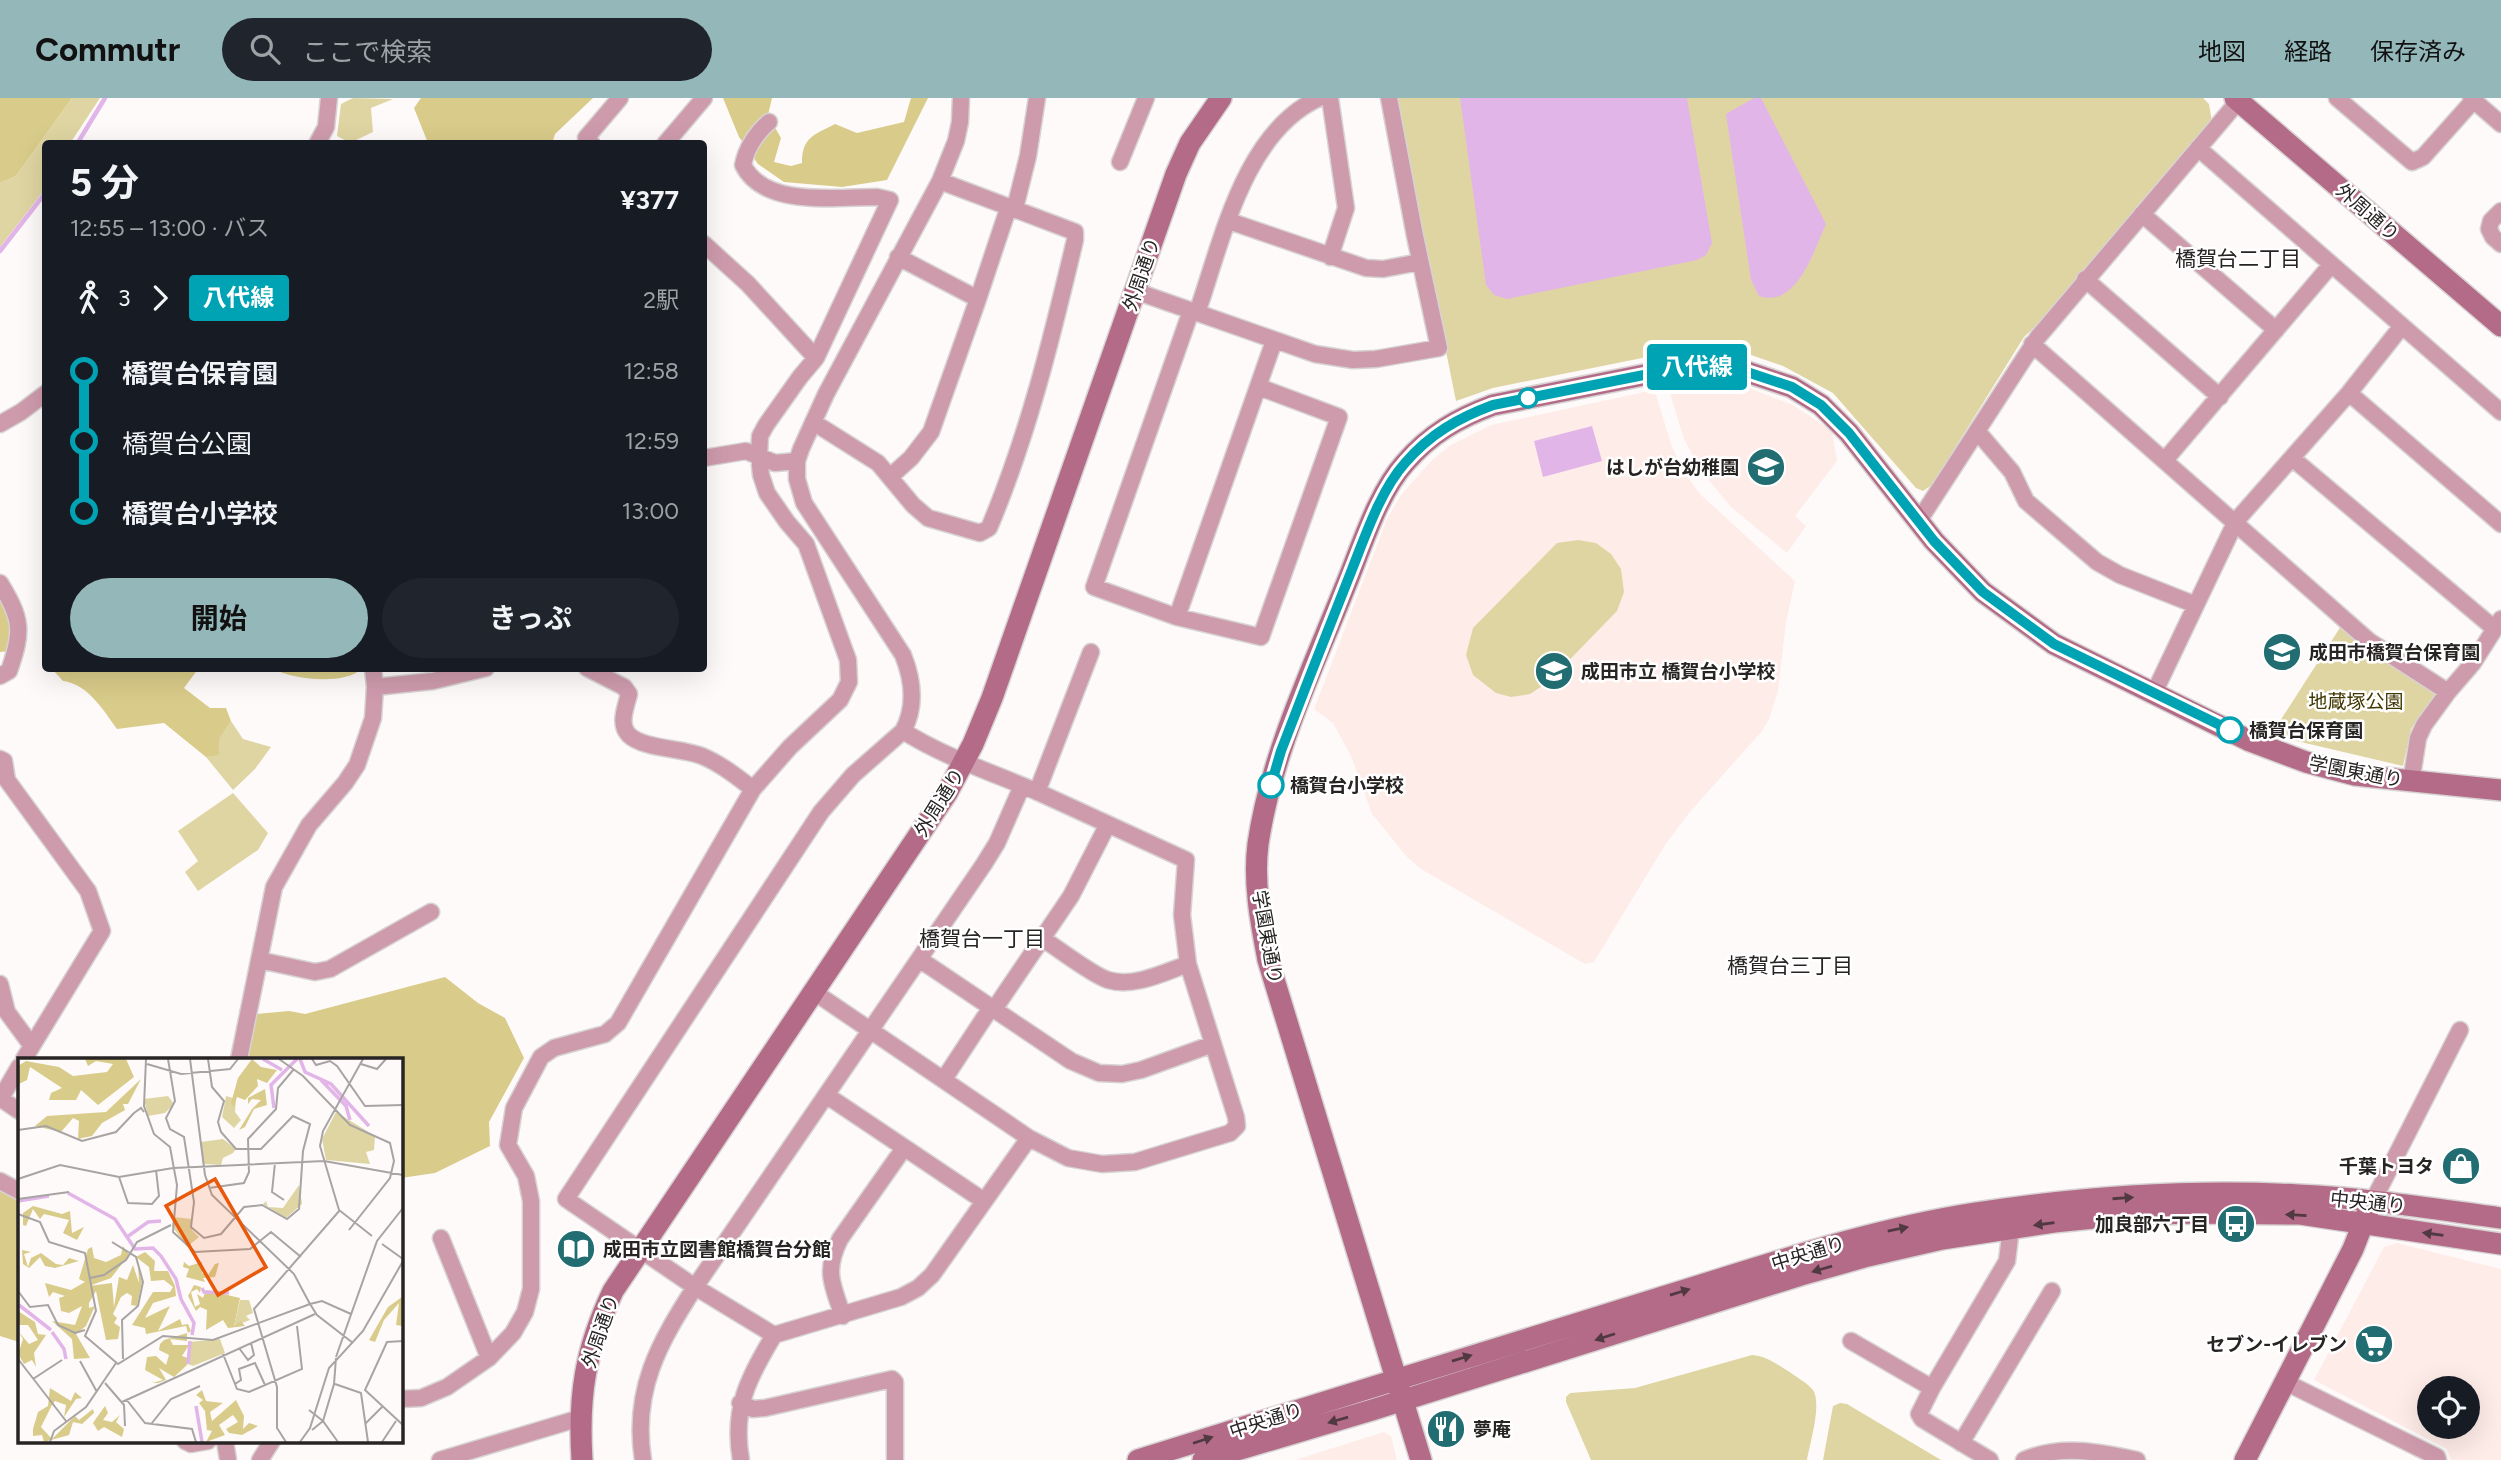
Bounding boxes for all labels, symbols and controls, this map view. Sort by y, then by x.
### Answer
search box [222,18,712,81]
text: Commutr [35,30,180,69]
icon: search [246,30,284,68]
text: ここで検索 [302,36,432,68]
text: 地図 [2198,37,2246,66]
text: 経路 [2284,37,2332,66]
text: 保存済み [2370,37,2466,66]
text: 5 分 [70,160,139,206]
street label: 外周通り [2331,179,2404,246]
text: ¥377 [620,184,679,216]
text: 12:55 – 13:00 · バス [70,214,269,242]
street label: 外周通り [1118,234,1165,314]
district label: 橋賀台二丁目 [2175,246,2301,271]
icon: walk [70,279,108,317]
icon: forward [141,279,179,317]
text: 八代線 [203,283,275,312]
text: 3 [118,284,131,312]
text: 2駅 [643,286,679,314]
line badge: 八代線 [1657,344,1737,390]
text: 八代線 [1661,352,1733,381]
text: 12:58 [623,357,679,385]
text: 橋賀台保育園 [122,358,278,390]
unlabelled marker [1518,388,1538,408]
text: 12:59 [625,427,679,455]
text: 橋賀台公園 [122,428,252,460]
school or university icon: はしが台幼稚園 [1745,446,1787,488]
place label: はしが台幼稚園 [1606,456,1739,479]
text: 13:00 [622,497,679,525]
text: 橋賀台小学校 [122,498,278,530]
button: 開始 [70,578,368,658]
button: きっぷ [382,578,679,658]
school or university icon: 成田市橋賀台保育園 [2261,631,2303,673]
place label: 成田市橋賀台保育園 [2309,641,2480,664]
school or university icon: 成田市立 橋賀台小学校 [1533,650,1575,692]
place label: 成田市立 橋賀台小学校 [1581,660,1776,683]
park label: 地蔵塚公園 [2308,690,2404,713]
marker: 橋賀台保育園 [2217,717,2243,743]
place label: 橋賀台保育園 [2249,719,2363,742]
street label: 学園東通り [2307,751,2405,792]
street label: 外周通り [910,764,969,841]
marker: 橋賀台小学校 [1258,772,1284,798]
place label: 橋賀台小学校 [1290,774,1404,797]
street label: 学園東通り [1248,888,1287,986]
district label: 橋賀台一丁目 [919,926,1045,951]
district label: 橋賀台三丁目 [1727,953,1853,978]
inset map [18,1058,402,1442]
shop icon: 千葉トヨタ [2440,1145,2482,1187]
place label: 千葉トヨタ [2339,1155,2434,1178]
street label: 中央通り [2329,1187,2407,1218]
one-way arrow [2112,1192,2134,1203]
bus stop icon: 加良部六丁目 [2215,1203,2257,1245]
one-way arrow [2285,1209,2307,1220]
place label: 加良部六丁目 [2095,1213,2209,1236]
one-way arrow [2033,1218,2055,1229]
one-way arrow [1887,1224,1909,1235]
library icon: 成田市立図書館橋賀台分館 [555,1228,597,1270]
one-way arrow [2422,1228,2444,1239]
street label: 中央通り [1768,1231,1848,1276]
place label: 成田市立図書館橋賀台分館 [603,1238,831,1261]
one-way arrow [1811,1265,1832,1275]
one-way arrow [1669,1287,1690,1297]
street label: 外周通り [577,1291,624,1371]
supermarket icon: セブン-イレブン [2353,1323,2395,1365]
one-way arrow [1594,1332,1615,1343]
place label: セブン-イレブン [2206,1333,2347,1356]
one-way arrow [1452,1353,1473,1363]
map controls [2417,1376,2480,1439]
button: locate [2417,1376,2480,1439]
street label: 中央通り [1226,1398,1306,1443]
restaurant icon: 夢庵 [1425,1408,1467,1450]
one-way arrow [1327,1416,1348,1426]
place label: 夢庵 [1473,1418,1511,1441]
one-way arrow [1193,1434,1214,1444]

